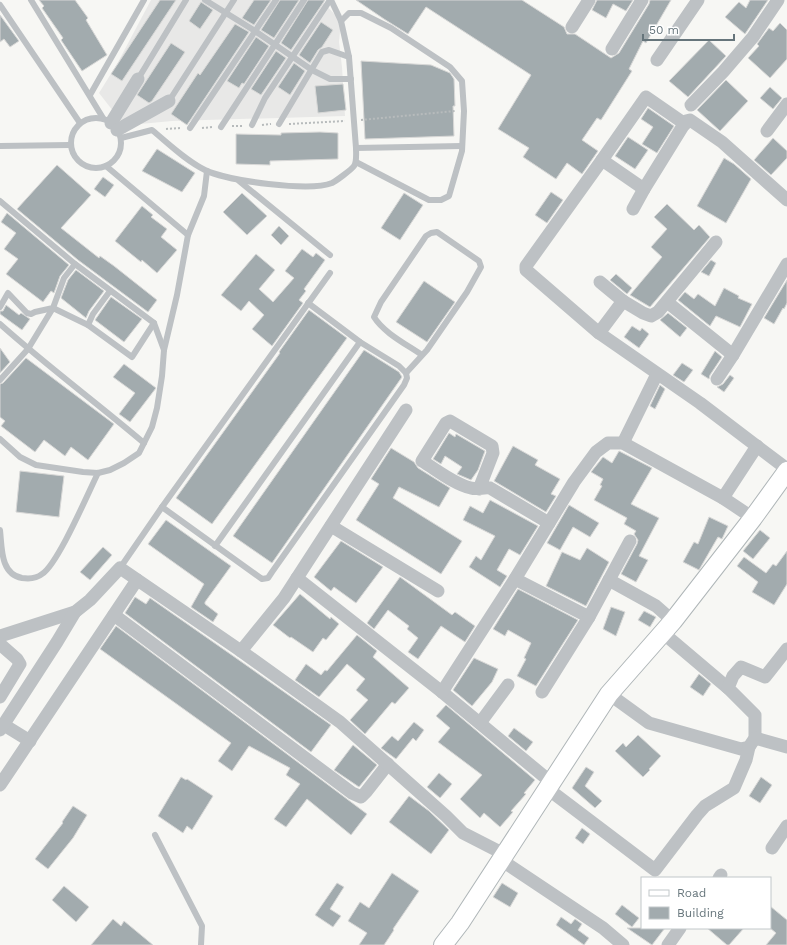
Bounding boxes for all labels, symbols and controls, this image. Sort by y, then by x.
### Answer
scale bar [643,16,734,42]
text: 50 m [649,23,679,37]
legend [641,877,771,929]
text: Road [677,886,706,900]
text: Building [677,906,724,920]

